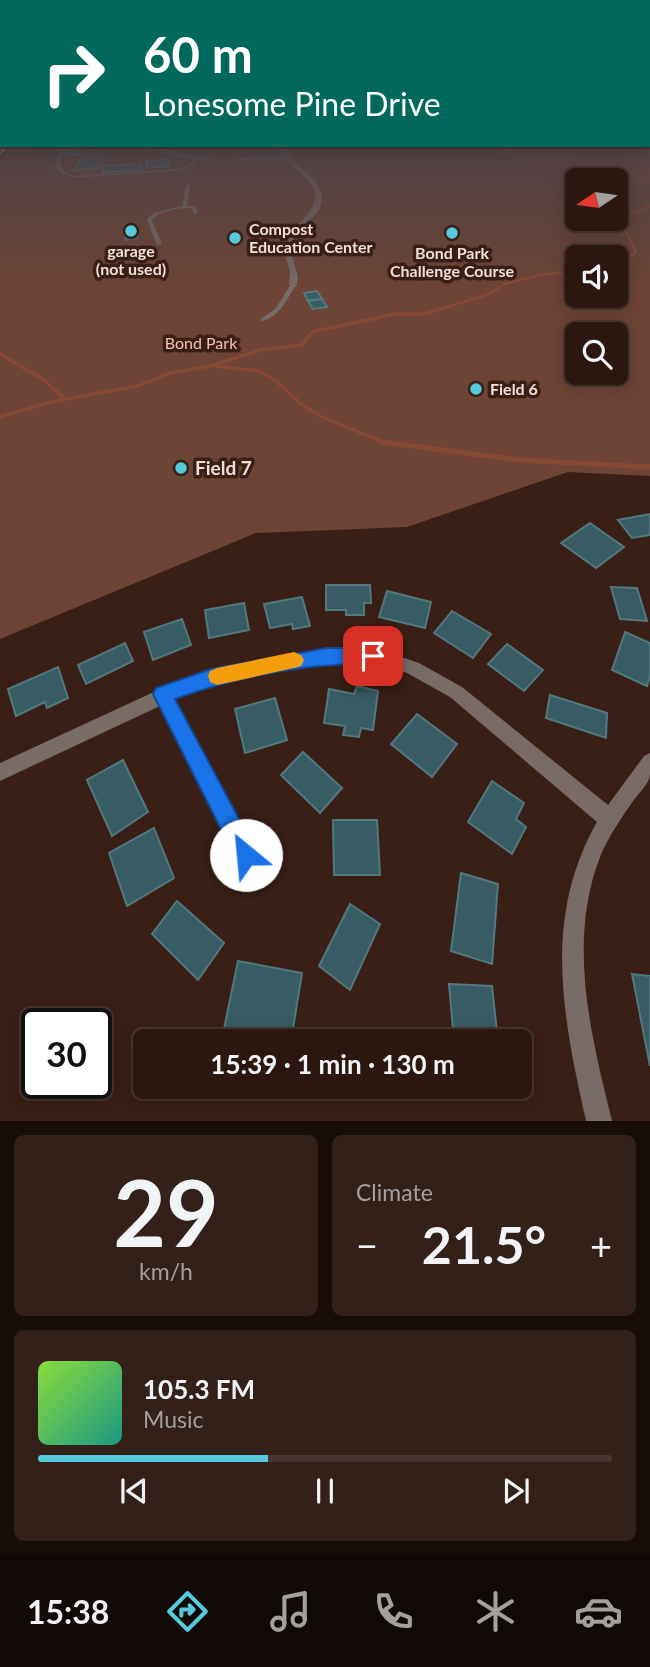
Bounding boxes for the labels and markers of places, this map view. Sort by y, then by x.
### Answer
place label: Compost Education Center [249,219,372,256]
marker: garage (not used) [123,223,139,239]
marker: Bond Park Challenge Course [444,225,460,241]
marker: Compost Education Center [227,230,243,246]
place label: garage (not used) [96,241,166,278]
place label: Bond Park Challenge Course [390,243,515,280]
place label: Field 6 [490,379,538,398]
marker: Field 6 [468,381,484,397]
place label: Field 7 [195,456,252,479]
marker: Field 7 [173,460,189,476]
pin [343,626,403,686]

